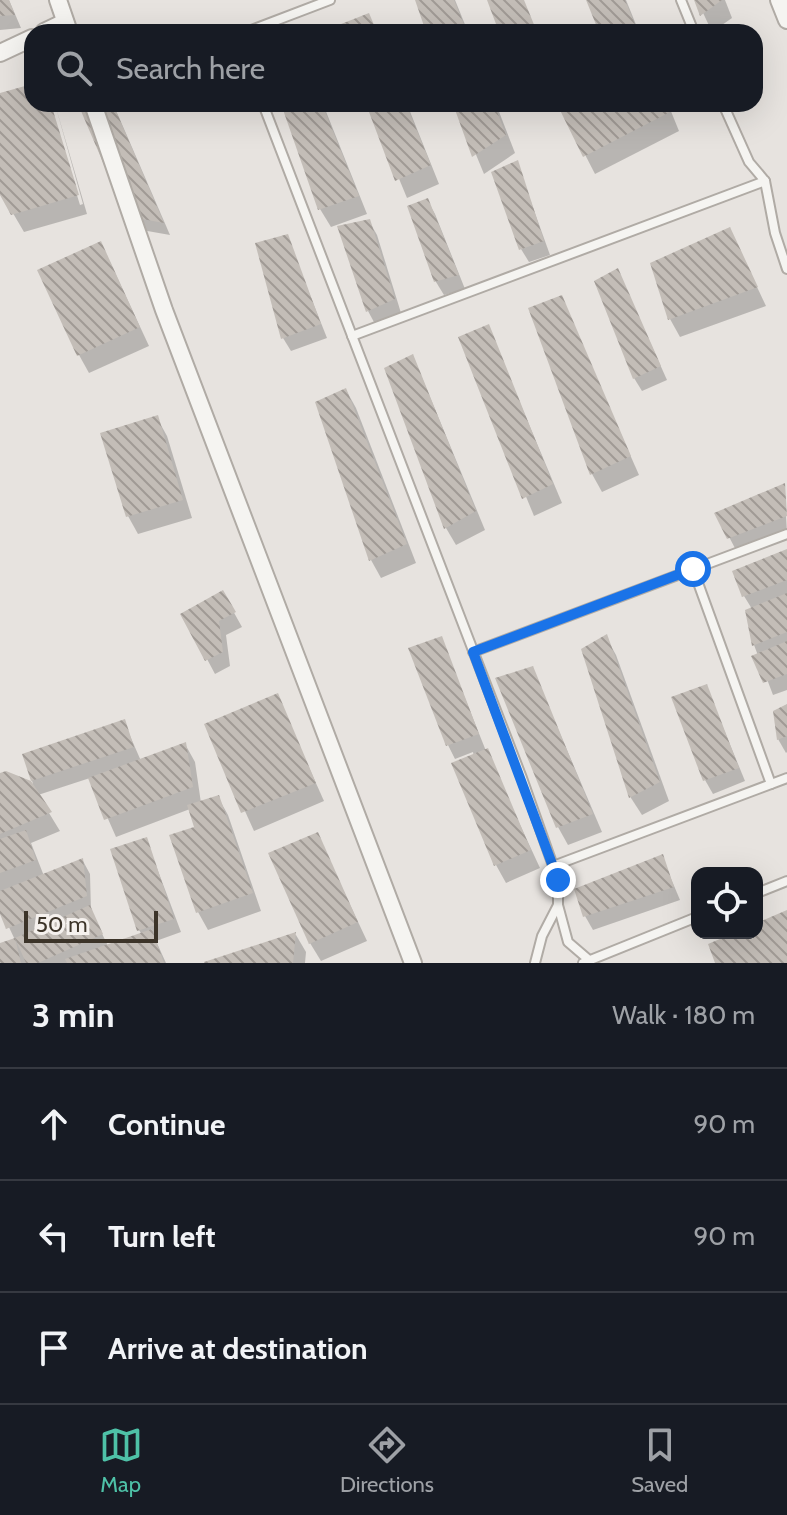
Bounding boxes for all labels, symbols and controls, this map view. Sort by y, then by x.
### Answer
search box [24,24,763,112]
icon: search [52,46,96,90]
text: Search here [116,50,265,87]
route start [675,551,711,587]
route end [540,862,576,898]
map controls [691,867,763,939]
button: locate [691,867,763,939]
scale bar [24,907,158,943]
text: 50 m [36,911,88,938]
text: 3 min [32,994,114,1036]
text: Walk · 180 m [612,999,755,1031]
icon: ahead [32,1102,76,1146]
text: Continue [108,1106,225,1143]
text: 90 m [693,1108,755,1140]
icon: left [32,1214,76,1258]
text: Turn left [108,1218,216,1255]
text: 90 m [693,1220,755,1252]
icon: arrive [32,1326,76,1370]
text: Arrive at destination [108,1330,368,1367]
tab: Map [99,1423,143,1498]
tab: Directions [340,1423,434,1498]
tab: Saved [631,1423,688,1498]

